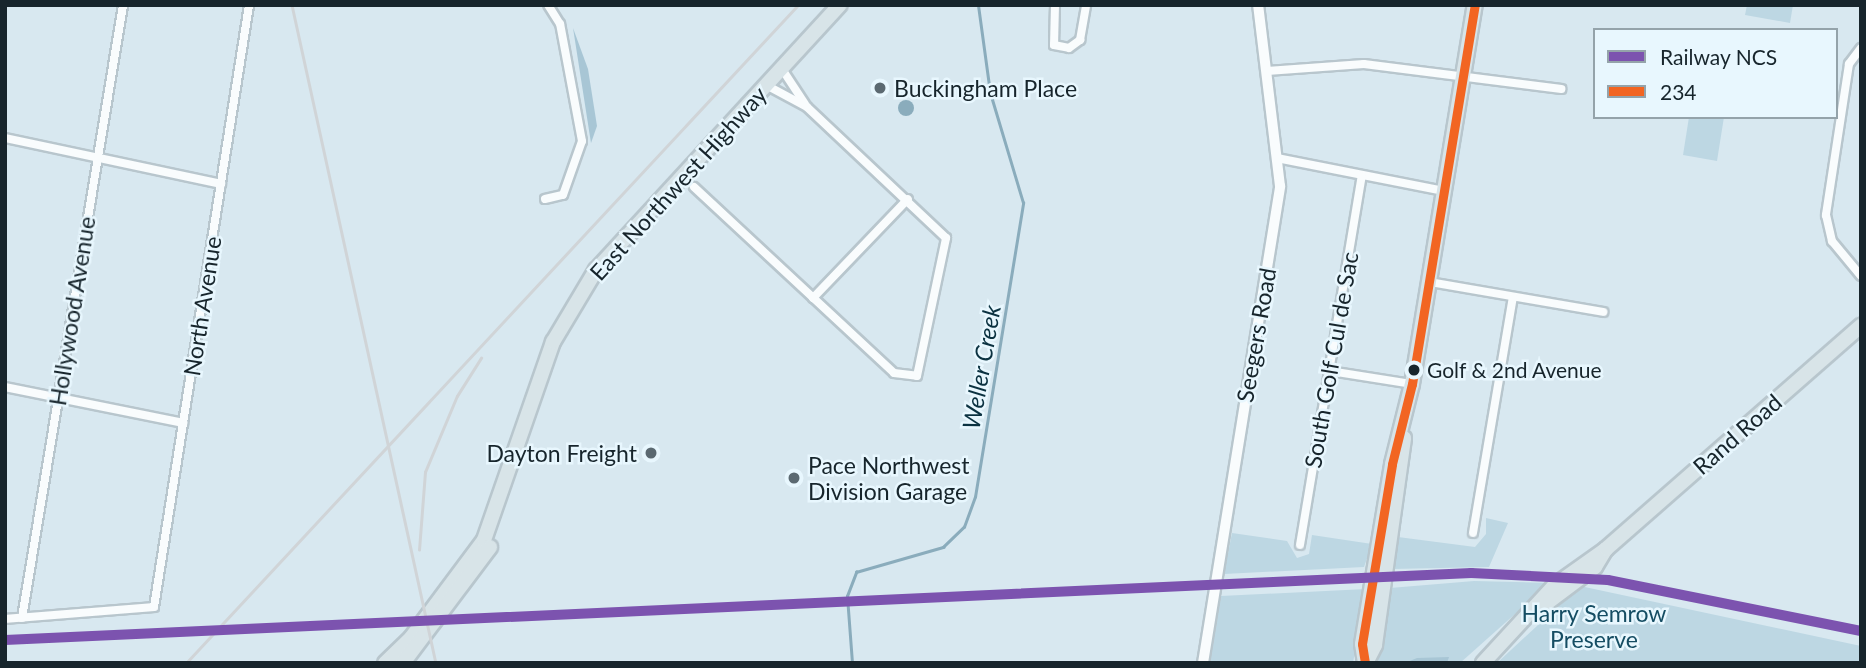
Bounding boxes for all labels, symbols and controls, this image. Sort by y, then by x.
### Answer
legend [1593,28,1838,119]
text: Railway NCS [1660,44,1777,69]
place label: Buckingham Place [894,74,1077,102]
text: 234 [1660,79,1697,104]
street label: East Northwest Highway [584,80,772,286]
marker: Buckingham Place [872,80,888,96]
street label: Hollywood Avenue [43,214,101,408]
street label: North Avenue [177,234,227,378]
street label: South Golf Cul de Sac [1298,250,1364,470]
street label: Seegers Road [1231,266,1281,404]
water label: Weller Creek [956,302,1006,432]
place label: Golf & 2nd Avenue [1427,357,1603,383]
marker: Golf & 2nd Avenue [1407,363,1421,377]
street label: Rand Road [1687,388,1787,480]
place label: Dayton Freight [486,439,637,467]
marker: Dayton Freight [643,445,659,461]
place label: Pace Northwest Division Garage [808,451,970,505]
marker: Pace Northwest Division Garage [786,470,802,486]
park label: Harry Semrow Preserve [1521,599,1667,653]

